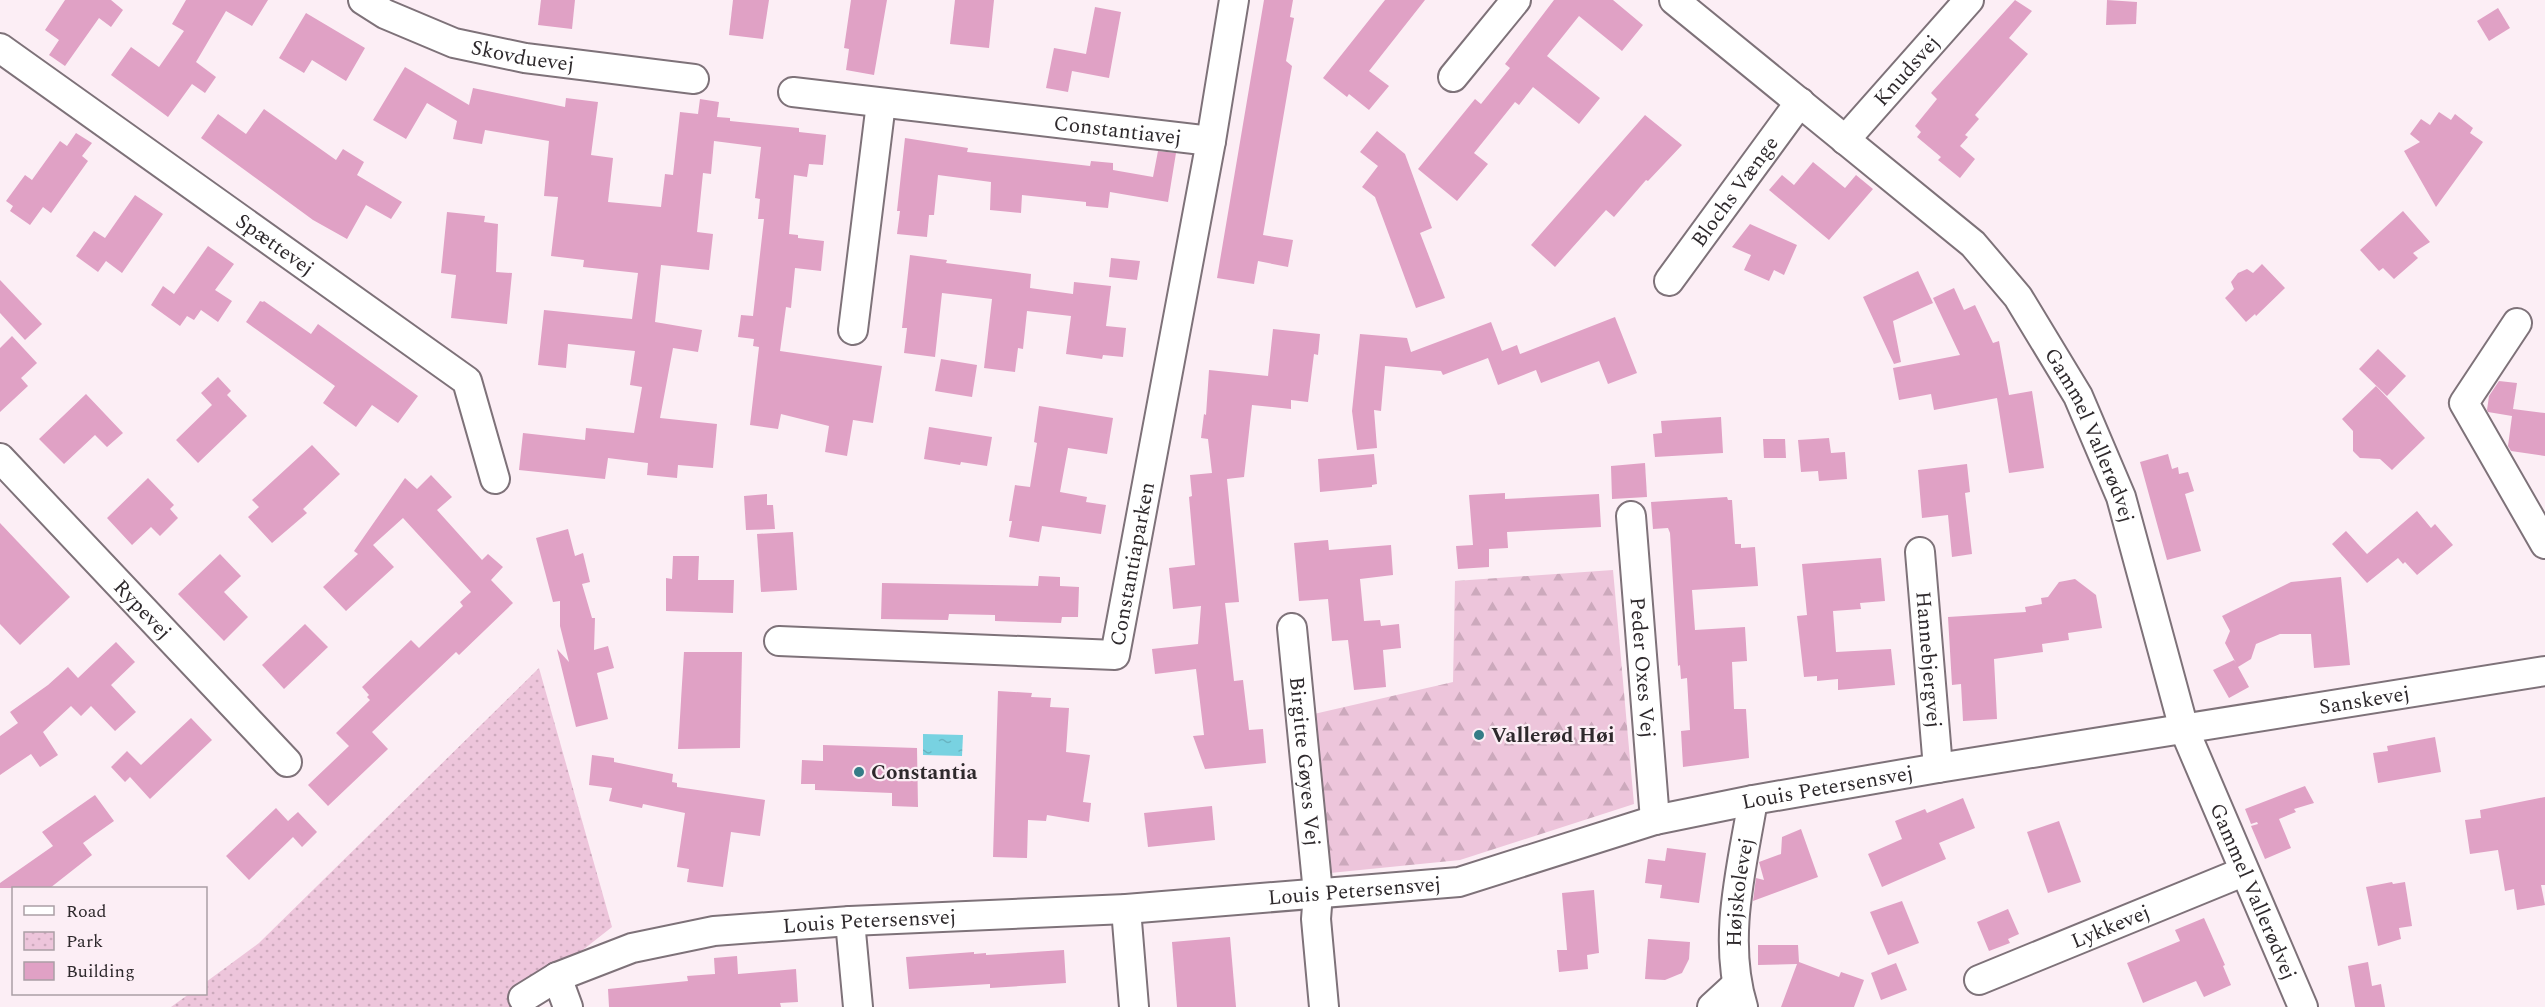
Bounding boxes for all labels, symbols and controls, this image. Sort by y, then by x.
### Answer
street label: Knudsvej [1867,28,1948,114]
street label: Skovduevej [468,32,576,81]
street label: Constantiavej [1052,108,1183,154]
street label: Blochs Vænge [1684,130,1787,254]
street label: Spættevej [228,206,321,284]
street label: Gammel Vallerødvej [2035,342,2142,526]
street label: Constantiaparken [1102,479,1164,649]
street label: Rypevej [105,572,179,647]
street label: Hannebjergvej [1906,590,1950,729]
street label: Peder Oxes Vej [1620,596,1663,739]
street label: Birgitte Gøyes Vej [1280,675,1328,848]
street label: Sanskevej [2317,678,2412,724]
place label: Vallerød Høi [1491,720,1615,752]
marker: Vallerød Høi [1472,728,1486,742]
place label: Constantia [871,757,977,789]
street label: Louis Petersensvej [1739,758,1916,819]
marker: Constantia [852,765,866,779]
street label: Gammel Vallerødvej [2201,798,2305,985]
street label: Højskolevej [1719,835,1763,947]
street label: Louis Petersensvej [1267,868,1443,914]
legend [12,887,207,995]
street label: Lykkevej [2066,897,2155,958]
text: Road [66,898,107,925]
street label: Louis Petersensvej [782,901,957,943]
text: Park [66,928,103,955]
text: Building [66,958,135,985]

